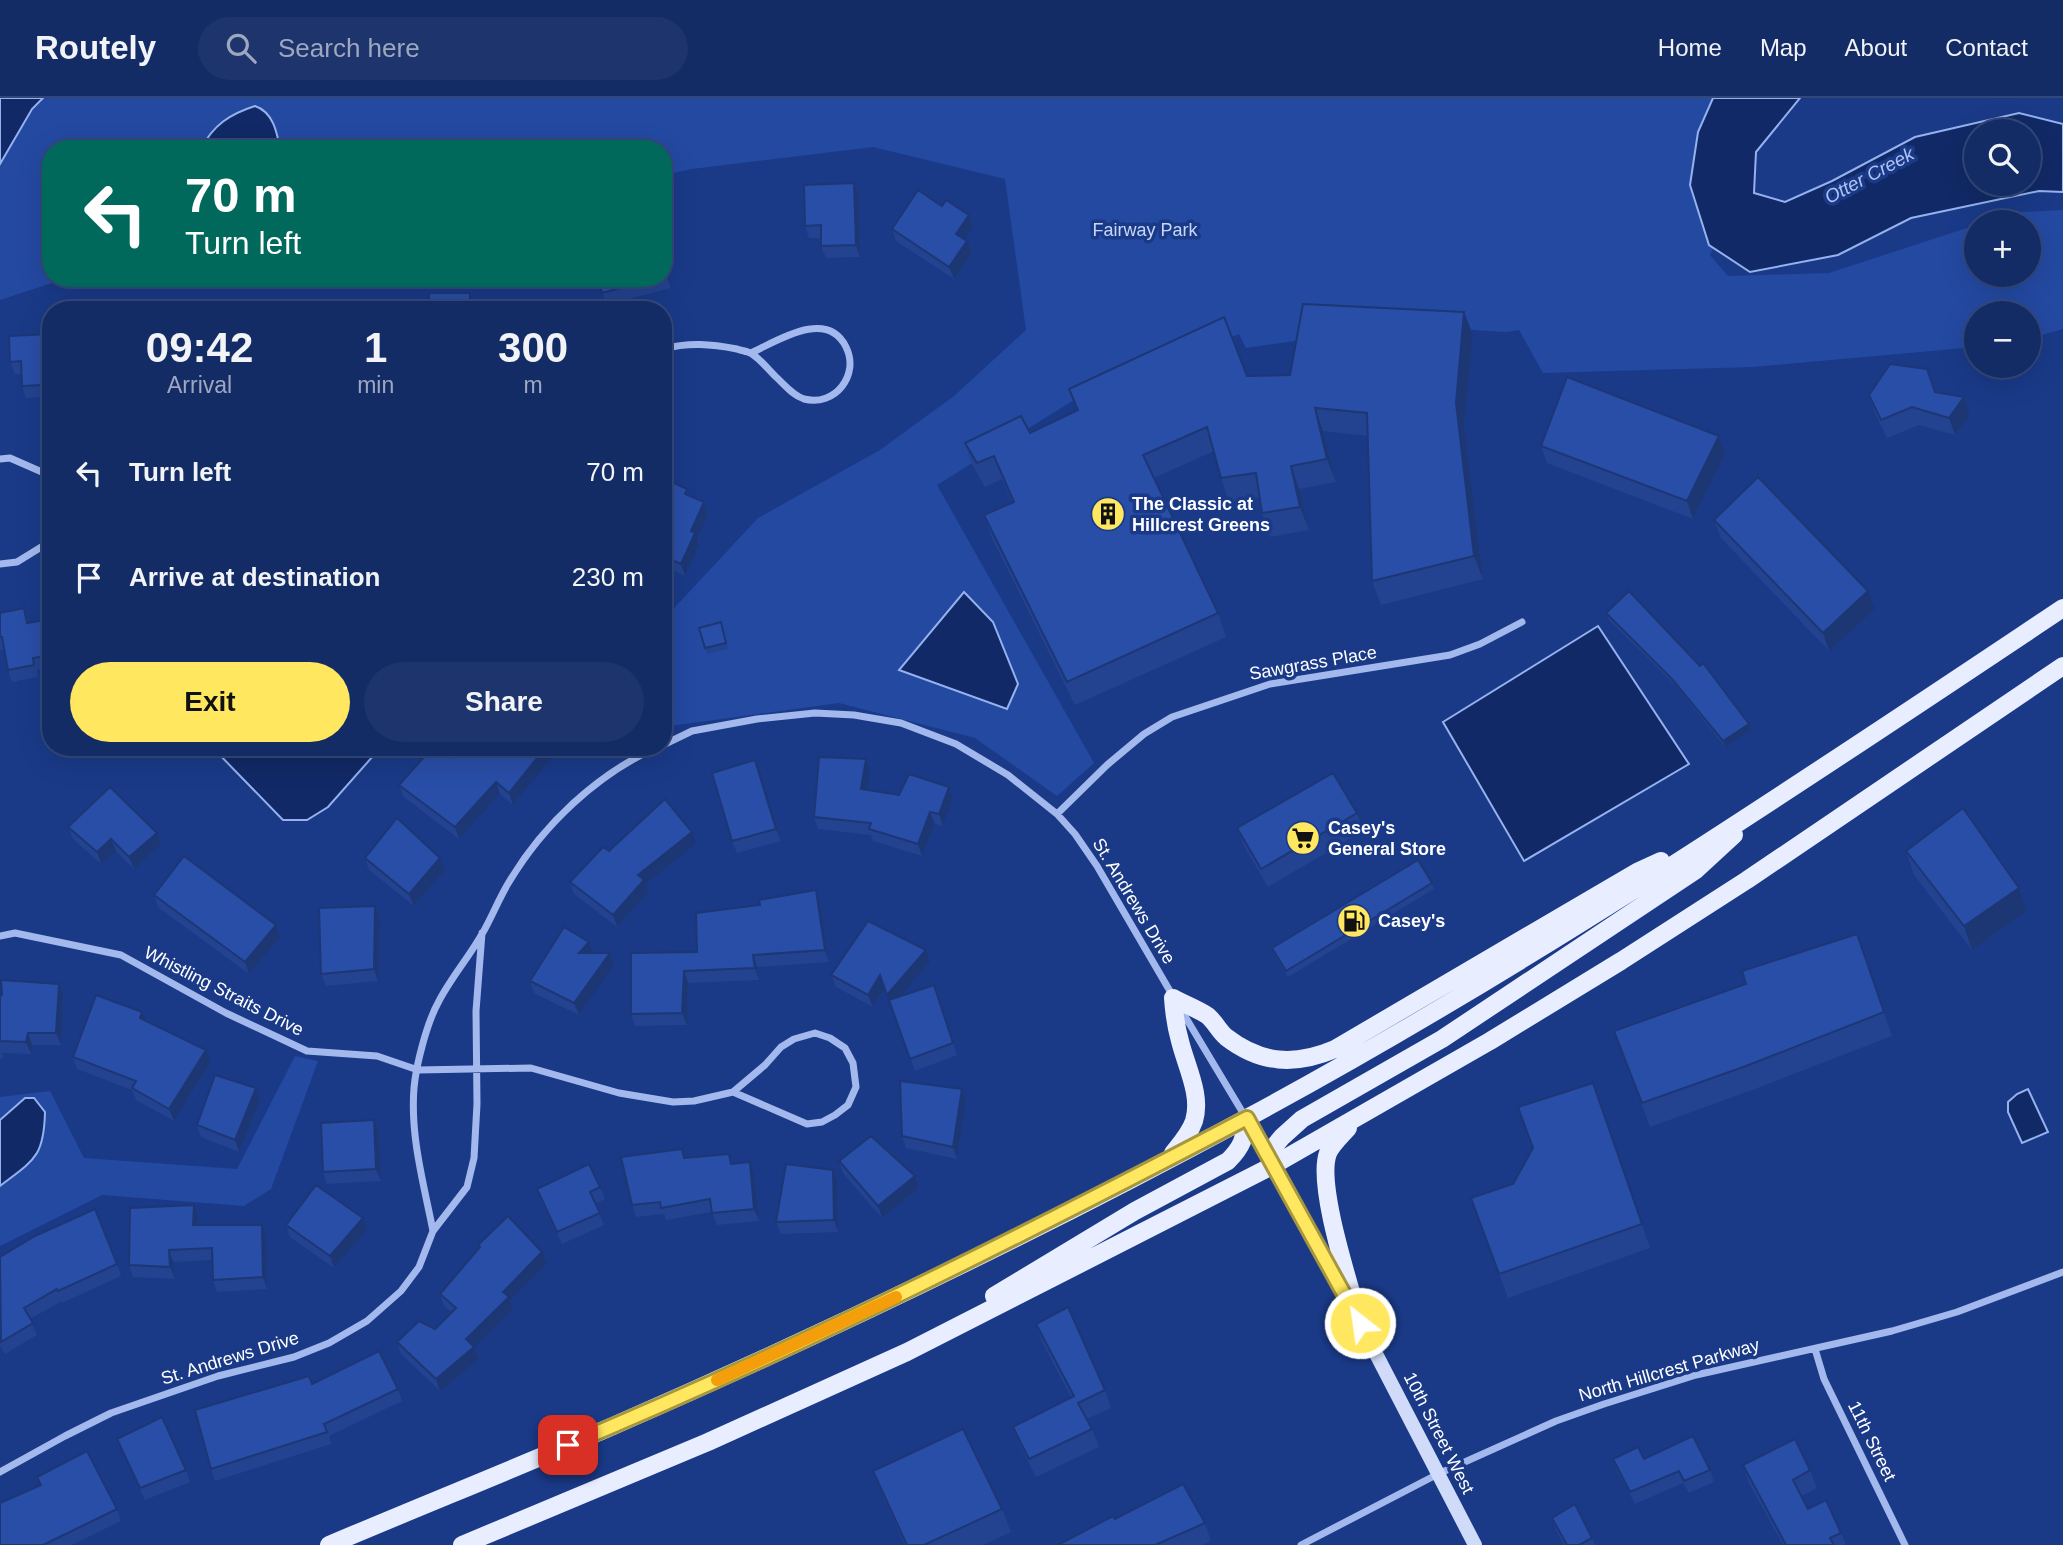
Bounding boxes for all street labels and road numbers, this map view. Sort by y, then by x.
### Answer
street label: Sawgrass Place [1248,642,1378,684]
street label: St. Andrews Drive [1089,835,1179,967]
street label: Whistling Straits Drive [141,942,307,1040]
street label: St. Andrews Drive [159,1328,301,1388]
street label: North Hillcrest Parkway [1576,1335,1762,1405]
street label: 10th Street West [1400,1369,1478,1497]
street label: 11th Street [1844,1398,1900,1484]

